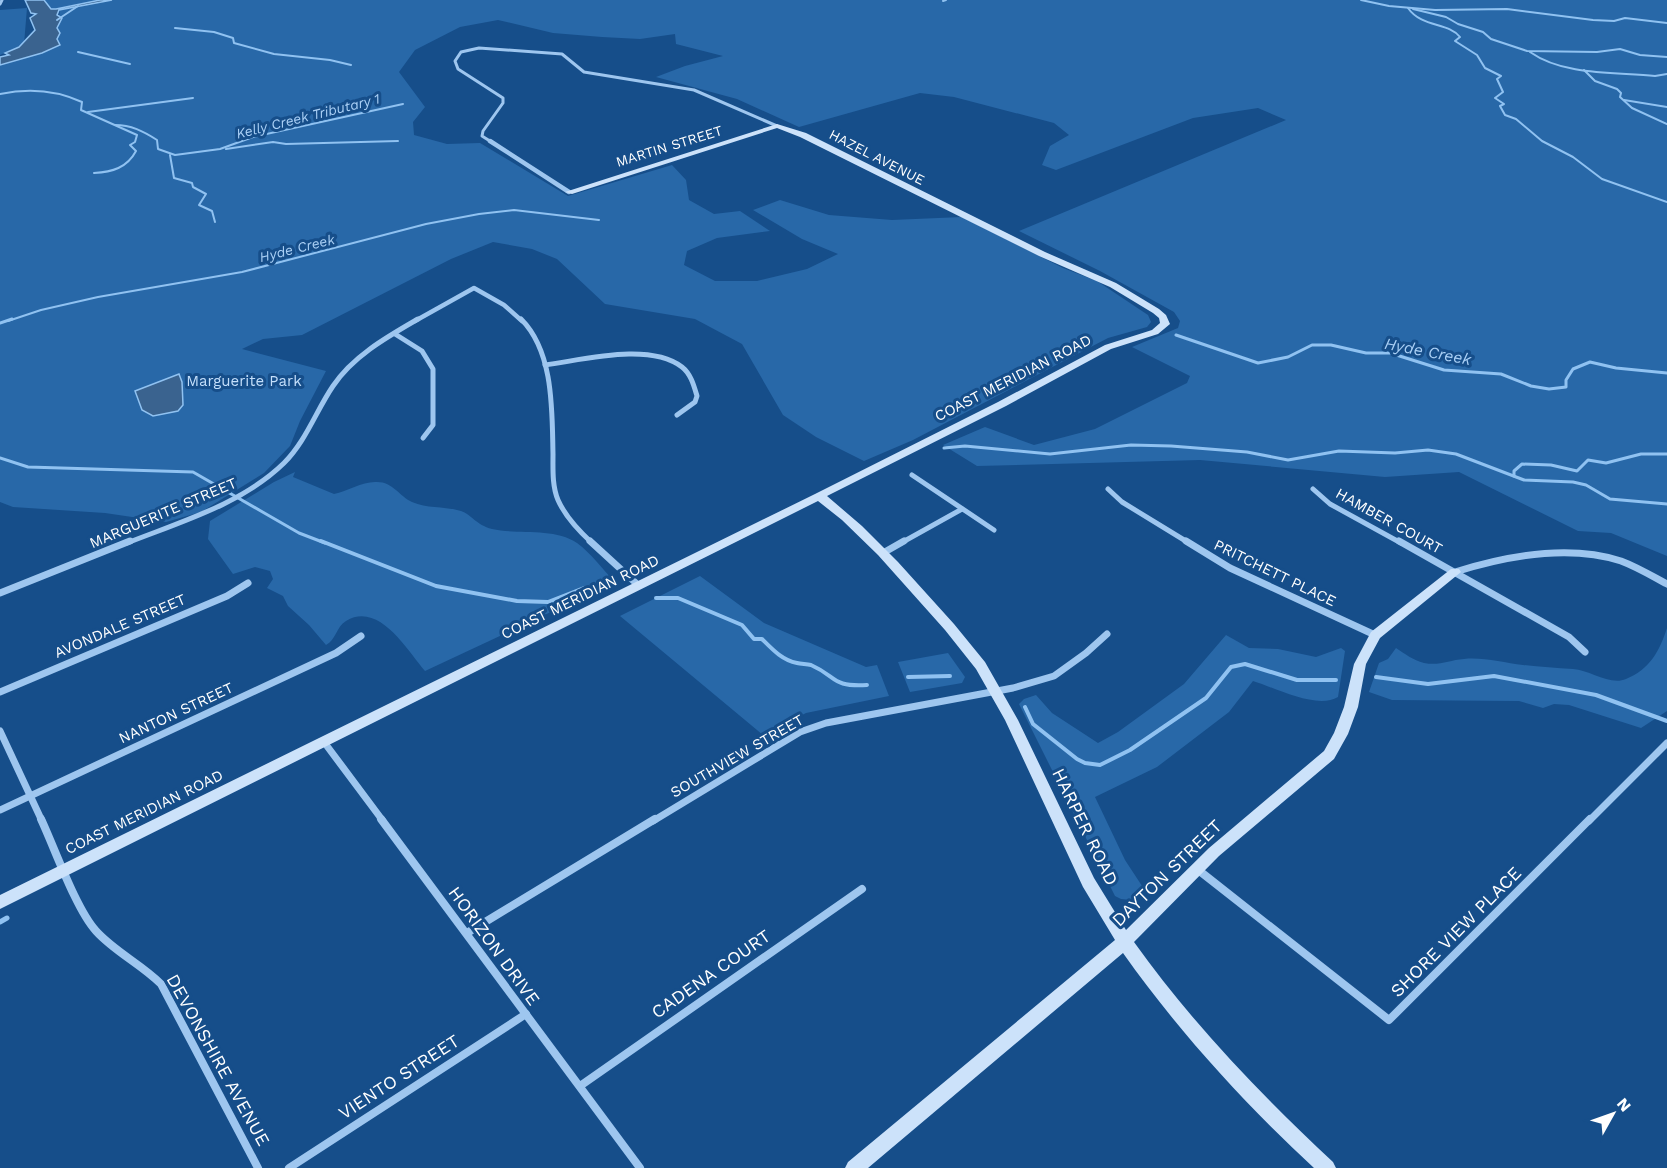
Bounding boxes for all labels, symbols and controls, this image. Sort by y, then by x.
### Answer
water label: Kelly Creek Tributary 1 [234,90,382,142]
street label: MARTIN STREET [614,122,725,170]
street label: HAZEL AVENUE [827,126,927,188]
water label: Hyde Creek [258,231,337,265]
street label: COAST MERIDIAN ROAD [932,331,1094,425]
water label: Hyde Creek [1383,334,1474,369]
park label: Marguerite Park [186,372,302,390]
street label: MARGUERITE STREET [87,474,239,552]
street label: HAMBER COURT [1333,484,1445,558]
street label: PRITCHETT PLACE [1211,536,1339,610]
street label: COAST MERIDIAN ROAD [498,551,662,643]
street label: AVONDALE STREET [52,590,188,662]
street label: NANTON STREET [116,679,236,747]
street label: SOUTHVIEW STREET [667,710,807,802]
street label: HARPER ROAD [1048,765,1123,889]
street label: COAST MERIDIAN ROAD [62,766,226,858]
street label: DAYTON STREET [1107,815,1226,930]
street label: SHORE VIEW PLACE [1386,862,1525,1001]
street label: HORIZON DRIVE [444,882,544,1009]
street label: CADENA COURT [647,925,774,1022]
street label: DEVONSHIRE AVENUE [163,970,274,1149]
street label: VIENTO STREET [335,1030,463,1123]
north arrow [1583,1084,1643,1144]
text: N [1613,1094,1635,1115]

